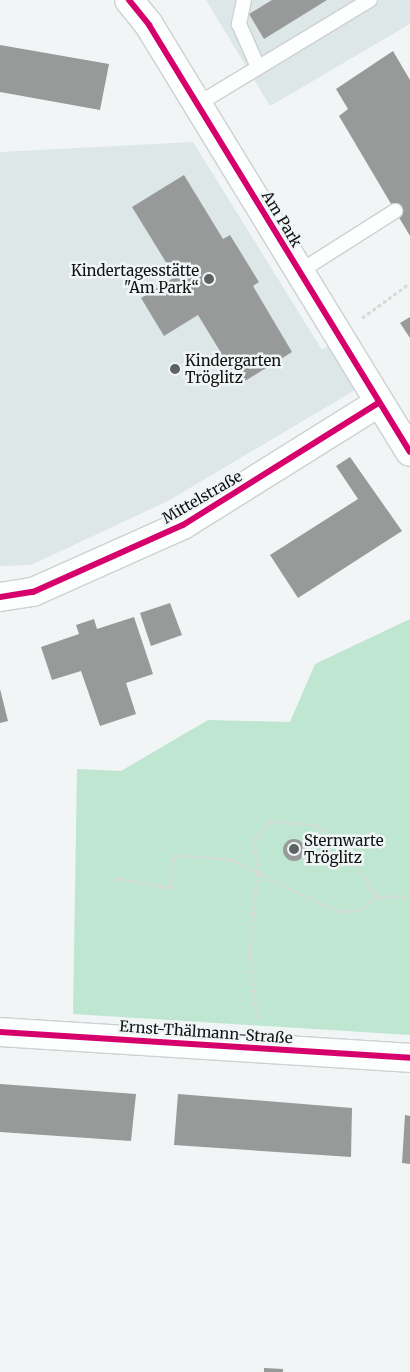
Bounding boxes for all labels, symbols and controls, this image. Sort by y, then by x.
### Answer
street label: Am Park [258,188,306,250]
place label: Kindertagesstätte "Am Park“ [71,261,199,296]
marker: Kindertagesstätte "Am Park“ [203,273,215,285]
place label: Kindergarten Tröglitz [185,351,281,386]
marker: Kindergarten Tröglitz [169,363,181,375]
street label: Mittelstraße [159,467,245,527]
place label: Sternwarte Tröglitz [304,831,383,866]
marker: Sternwarte Tröglitz [288,843,300,855]
street label: Ernst-Thälmann-Straße [119,1017,293,1047]

